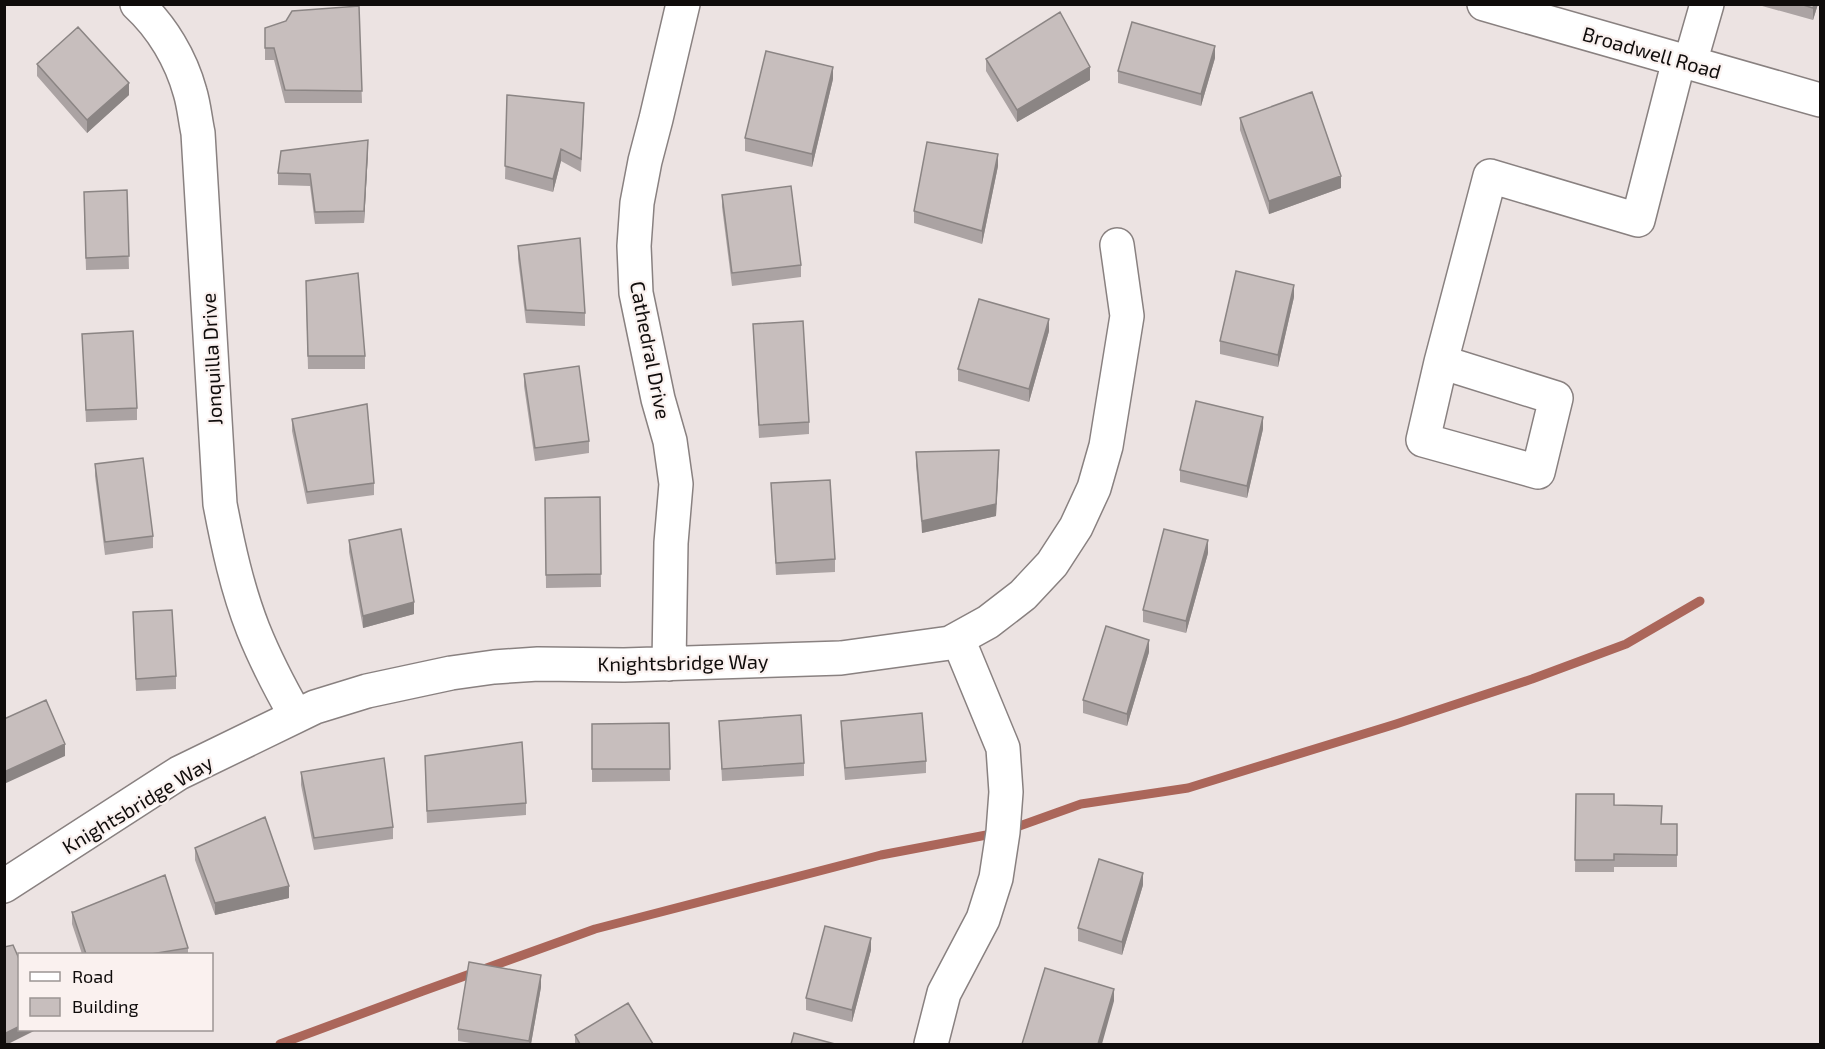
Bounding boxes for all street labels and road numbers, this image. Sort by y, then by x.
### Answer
street label: Broadwell Road [1580,21,1724,83]
street label: Cathedral Drive [626,279,676,421]
street label: Jonquilla Drive [196,292,226,426]
street label: Knightsbridge Way [597,649,769,675]
street label: Knightsbridge Way [57,749,217,858]

